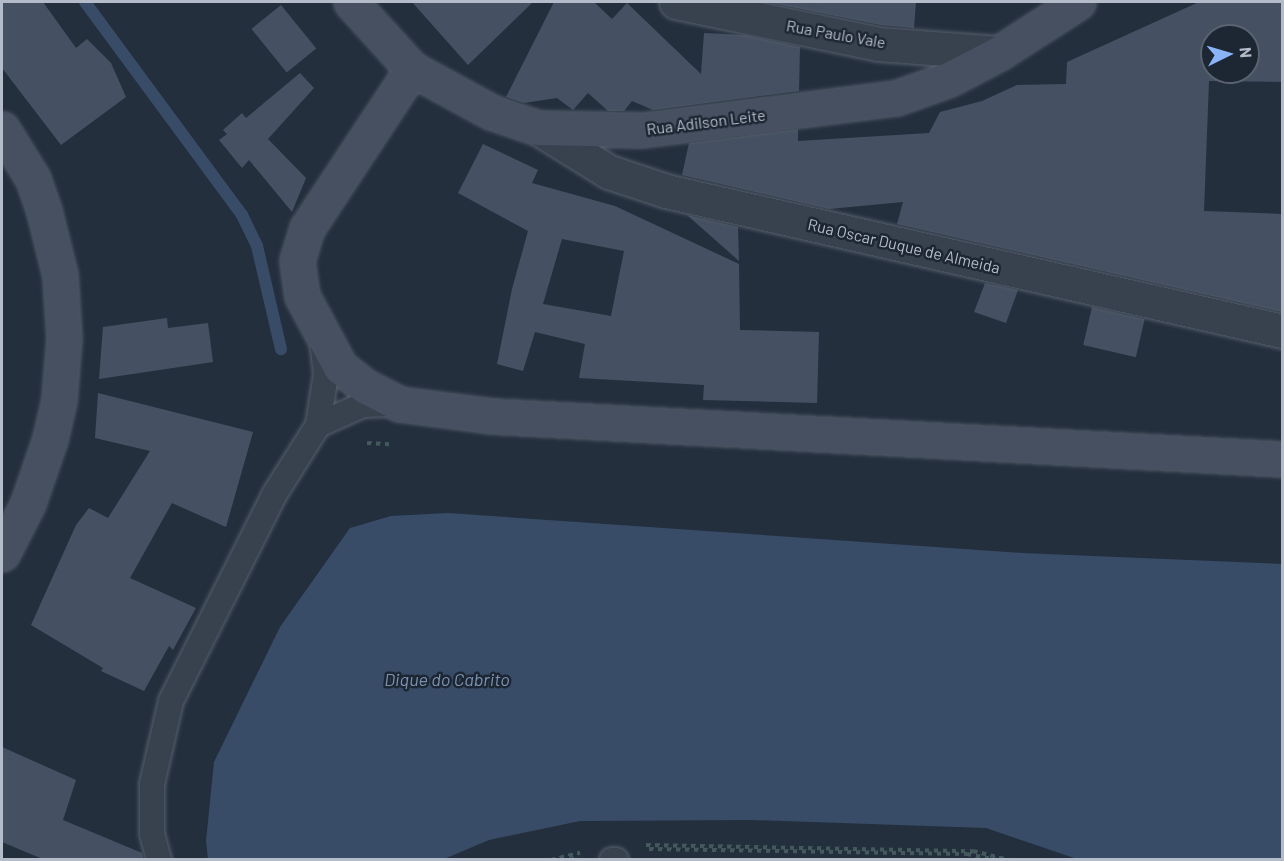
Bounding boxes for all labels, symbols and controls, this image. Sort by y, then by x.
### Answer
street label: Rua Paulo Vale [785,16,887,52]
north arrow [1200,24,1260,84]
text: N [1237,46,1256,59]
street label: Rua Adilson Leite [645,105,767,139]
street label: Rua Oscar Duque de Almeida [806,215,1002,277]
water label: Dique do Cabrito [384,668,510,690]

